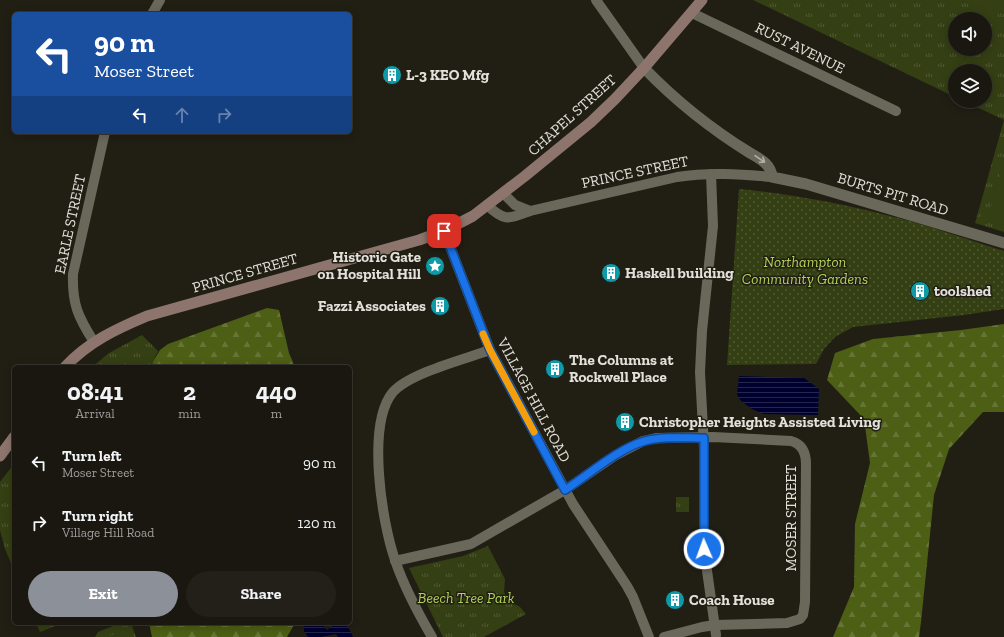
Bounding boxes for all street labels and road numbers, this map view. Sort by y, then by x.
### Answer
street label: RUST AVENUE [752,18,848,78]
street label: CHAPEL STREET [524,71,620,159]
street label: PRINCE STREET [580,152,690,192]
street label: BURTS PIT ROAD [835,169,951,219]
street label: EARLE STREET [51,172,89,276]
street label: PRINCE STREET [190,249,300,297]
street label: VILLAGE HILL ROAD [493,334,574,465]
street label: MOSER STREET [782,465,800,571]

